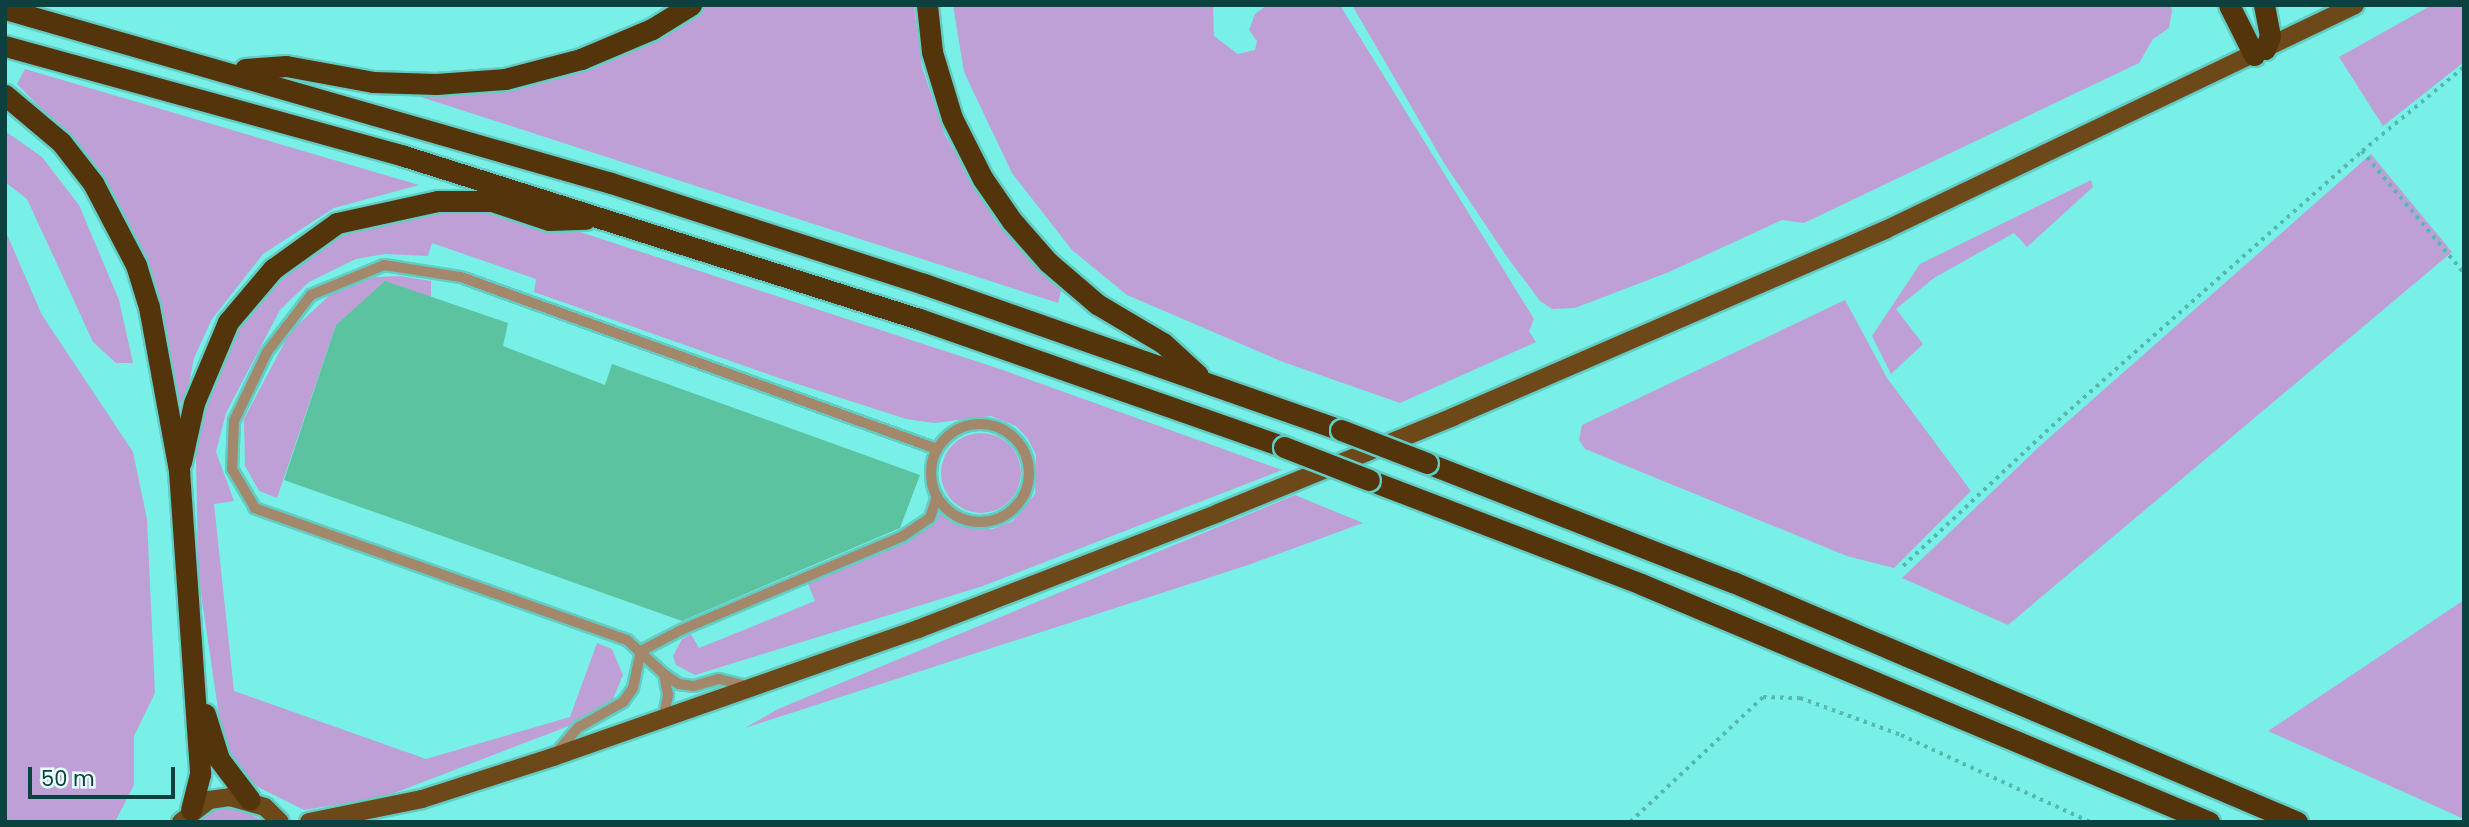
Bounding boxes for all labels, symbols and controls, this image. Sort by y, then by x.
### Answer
scale bar [32,754,178,798]
text: 50 m [41,764,95,793]

